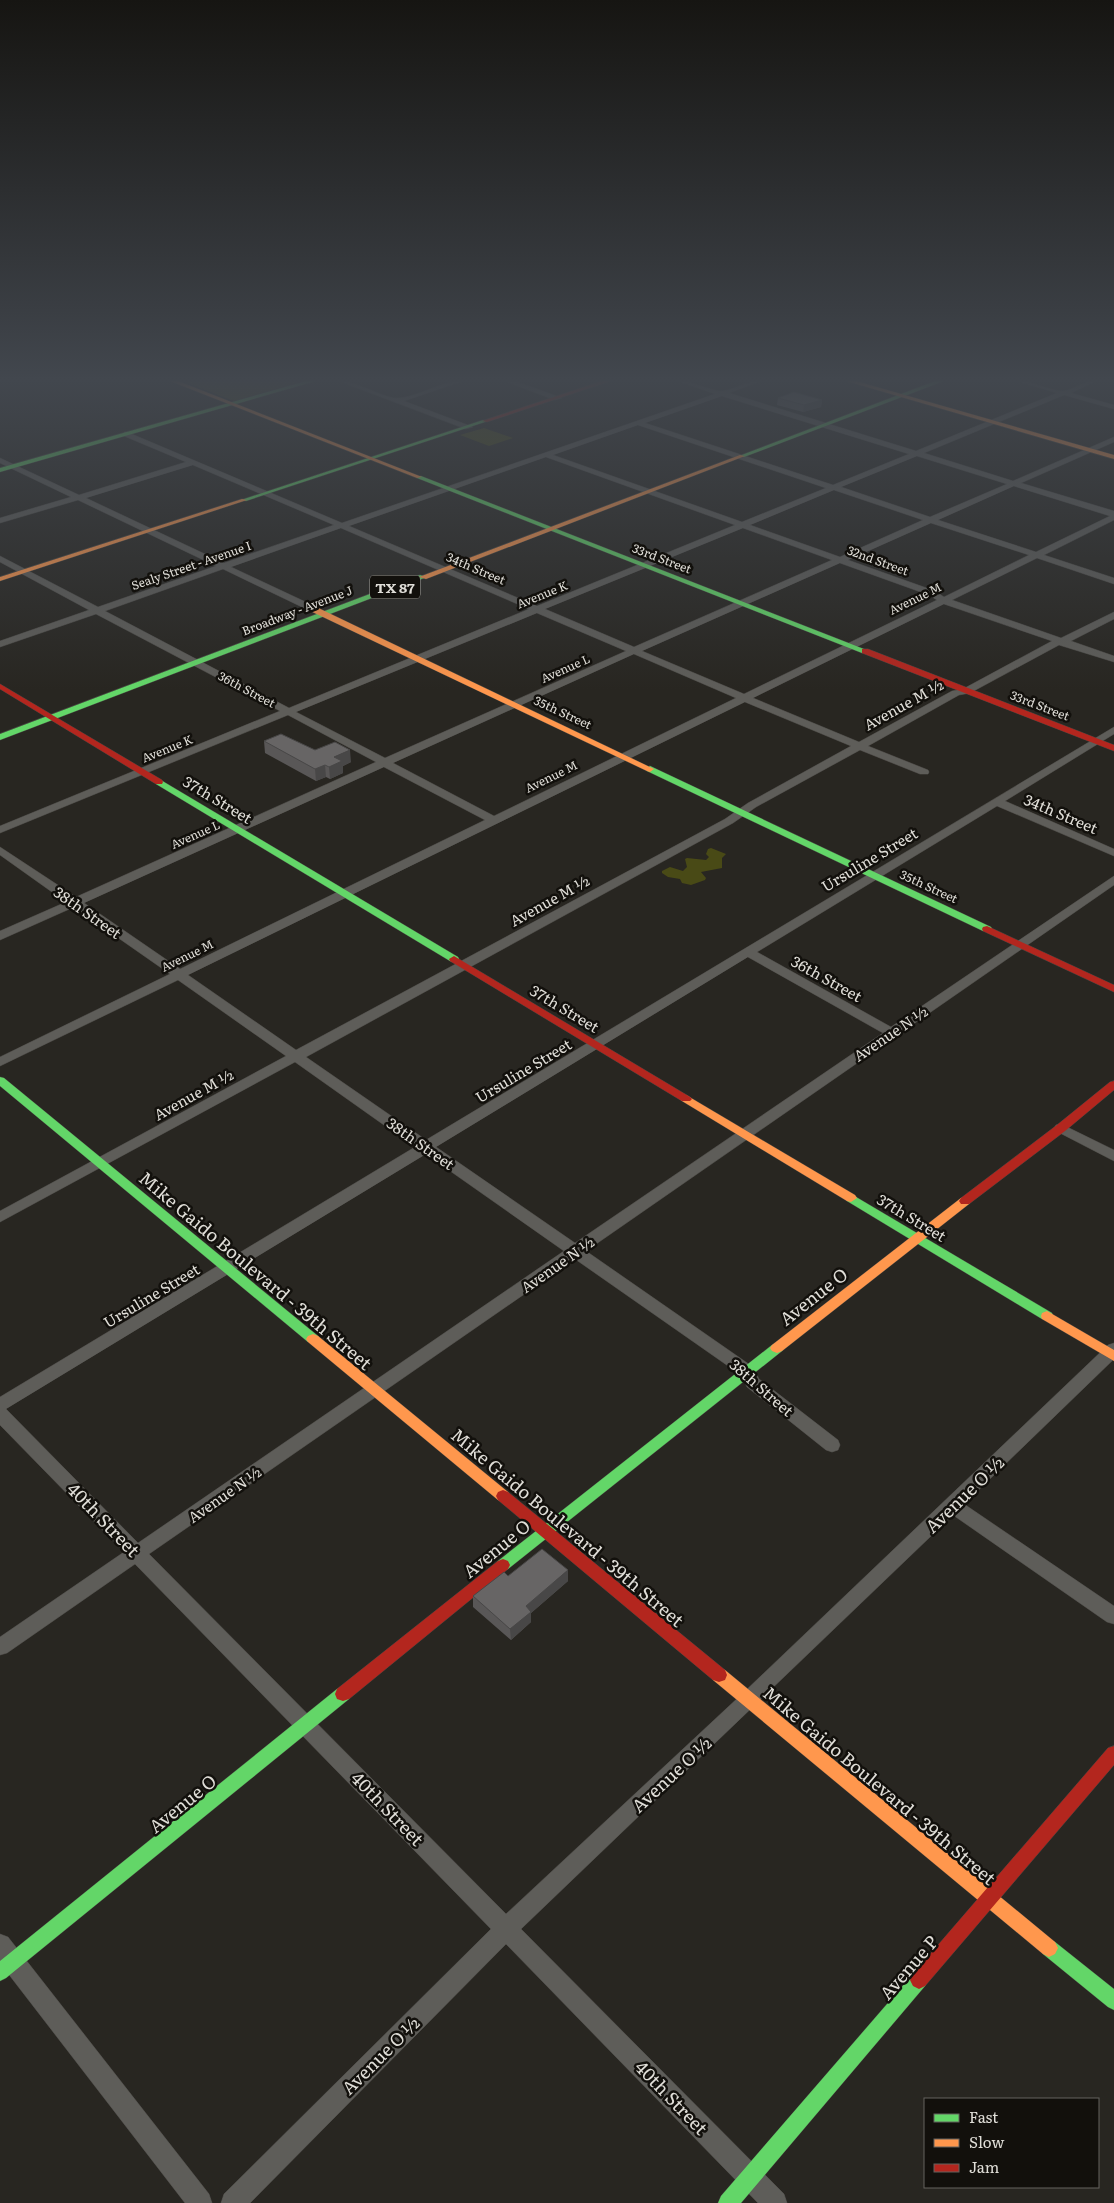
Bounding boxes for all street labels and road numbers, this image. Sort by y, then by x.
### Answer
street label: Sealy Street - Avenue I [129,536,253,594]
street label: 33rd Street [630,538,694,578]
street label: 32nd Street [845,541,911,579]
street label: 34th Street [444,547,508,589]
road number: TX 87 [370,576,420,598]
street label: Avenue K [514,576,570,612]
street label: Avenue M [886,578,944,618]
street label: Broadway - Avenue J [239,580,355,639]
street label: Avenue L [538,649,592,687]
street label: 36th Street [215,666,279,712]
street label: Avenue M ½ [859,673,947,735]
street label: 33rd Street [1008,685,1072,725]
street label: 35th Street [531,691,595,733]
street label: Avenue K [139,730,195,766]
street label: Avenue M [522,756,580,796]
street label: 37th Street [179,769,257,829]
street label: 34th Street [1020,787,1102,839]
street label: Avenue L [168,815,222,853]
street label: Ursuline Street [816,821,922,897]
street label: 35th Street [897,865,961,907]
street label: Avenue M ½ [505,869,593,931]
street label: 38th Street [49,880,127,944]
street label: Avenue M [158,935,216,975]
street label: 36th Street [787,949,867,1007]
street label: 37th Street [526,978,604,1038]
street label: Avenue N ½ [848,1000,932,1066]
street label: Ursuline Street [470,1032,576,1108]
street label: Avenue M ½ [149,1063,237,1125]
street label: 38th Street [382,1111,460,1175]
street label: Mike Gaido Boulevard - 39th Street [134,1164,379,1376]
street label: 37th Street [873,1187,951,1247]
street label: Avenue N ½ [515,1230,599,1298]
street label: Ursuline Street [98,1257,204,1333]
street label: Avenue O [773,1261,853,1331]
street label: 38th Street [725,1353,799,1421]
street label: Mike Gaido Boulevard - 39th Street [446,1421,691,1633]
street label: Avenue O ½ [918,1449,1010,1539]
street label: Avenue N ½ [182,1460,266,1528]
street label: 40th Street [61,1476,147,1563]
street label: Avenue O [456,1512,536,1584]
street label: Mike Gaido Boulevard - 39th Street [758,1679,1003,1891]
street label: Avenue O ½ [625,1730,717,1818]
street label: 40th Street [345,1765,431,1852]
street label: Avenue O [142,1767,222,1839]
street label: Avenue P [872,1929,944,2005]
street label: Avenue O ½ [335,2010,425,2100]
street label: 40th Street [629,2054,715,2141]

